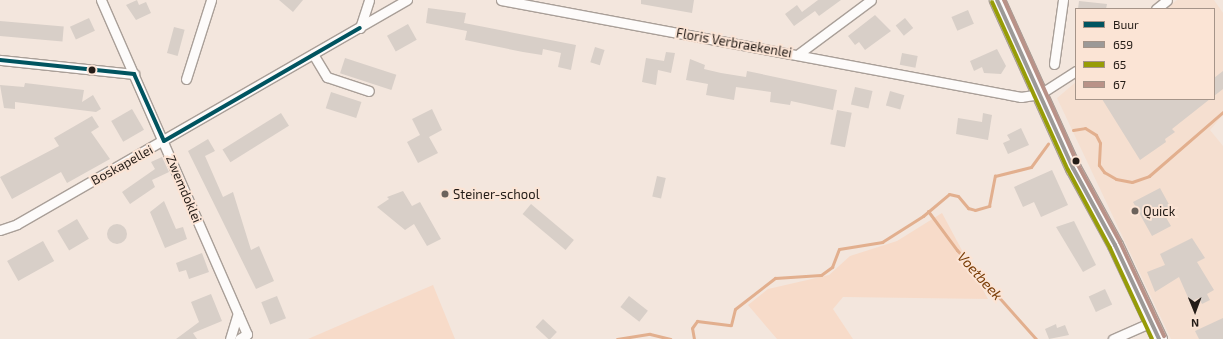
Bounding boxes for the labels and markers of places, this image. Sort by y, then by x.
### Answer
unlabelled marker [87,65,97,75]
unlabelled marker [1071,156,1081,166]
place label: Steiner-school [453,186,540,202]
marker: Steiner-school [440,189,450,199]
place label: Quick [1143,203,1175,219]
marker: Quick [1130,206,1140,216]

